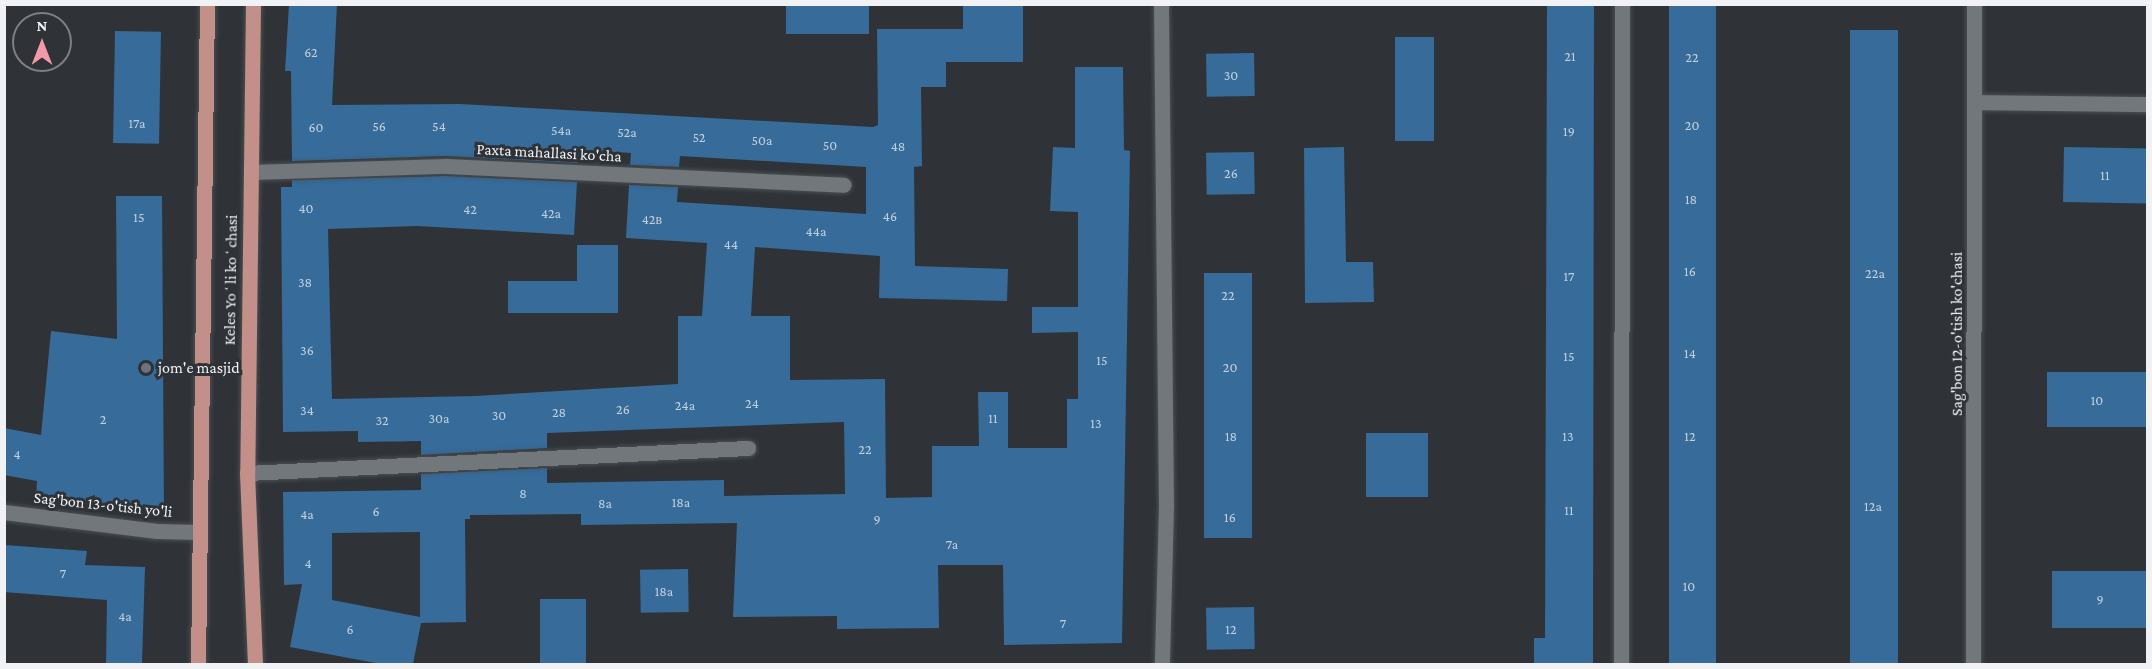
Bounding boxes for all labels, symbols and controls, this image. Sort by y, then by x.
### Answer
north arrow [12,12,72,72]
text: N [37,17,47,34]
house number: 62 [304,44,318,60]
house number: 21 [1564,48,1576,64]
house number: 22 [1685,49,1699,65]
house number: 30 [1224,67,1238,83]
house number: 17a [128,115,146,131]
house number: 20 [1685,117,1699,133]
house number: 56 [372,118,386,134]
house number: 54 [432,118,446,134]
house number: 60 [308,119,324,135]
house number: 54a [551,122,571,138]
house number: 19 [1563,123,1575,139]
house number: 52a [617,124,637,140]
house number: 52 [693,129,705,145]
house number: 50a [752,132,772,148]
house number: 50 [823,137,837,153]
house number: 48 [891,138,905,154]
street label: Paxta mahallasi ko'cha [476,140,622,166]
house number: 26 [1224,165,1238,181]
house number: 11 [2100,167,2110,183]
house number: 18 [1685,191,1697,207]
house number: 40 [298,200,314,216]
house number: 42 [463,201,477,217]
house number: 42a [541,205,561,221]
house number: 46 [883,208,897,224]
house number: 15 [133,209,145,225]
house number: 42в [642,211,662,227]
street label: Keles Yoʻli koʻchasi [220,215,242,345]
house number: 44a [806,223,826,239]
house number: 44 [724,236,738,252]
street label: Sag'bon 12-o'tish ko'chasi [1947,252,1967,416]
house number: 16 [1684,263,1696,279]
house number: 22a [1865,265,1885,281]
house number: 17 [1563,268,1575,284]
house number: 38 [298,274,312,290]
house number: 22 [1221,287,1235,303]
house number: 36 [300,342,314,358]
house number: 14 [1684,345,1696,361]
house number: 15 [1563,348,1575,364]
house number: 15 [1096,352,1108,368]
place label: jom'e masjid [158,358,240,378]
house number: 20 [1223,359,1237,375]
marker: jom'e masjid [139,361,153,375]
house number: 10 [2091,392,2103,408]
house number: 24 [745,395,759,411]
house number: 24a [675,397,695,413]
house number: 26 [616,401,630,417]
house number: 34 [300,402,314,418]
house number: 28 [552,404,566,420]
house number: 30 [492,407,506,423]
house number: 30a [428,410,450,426]
house number: 11 [988,410,998,426]
house number: 2 [100,411,106,427]
house number: 32 [375,412,389,428]
house number: 13 [1090,415,1102,431]
house number: 18 [1225,428,1237,444]
house number: 13 [1562,428,1574,444]
house number: 12 [1684,428,1696,444]
house number: 22 [858,441,872,457]
house number: 4 [13,446,21,462]
house number: 8 [519,485,527,501]
street label: Sag'bon 13-o'tish yo'li [33,488,173,522]
house number: 18a [672,494,690,510]
house number: 8a [598,495,612,511]
house number: 12a [1864,498,1882,514]
house number: 11 [1564,502,1574,518]
house number: 6 [372,503,380,519]
house number: 4a [300,506,314,522]
house number: 16 [1224,509,1236,525]
house number: 9 [873,511,881,527]
house number: 7a [946,536,958,552]
house number: 4 [304,555,312,571]
house number: 7 [60,565,66,581]
house number: 10 [1683,578,1695,594]
house number: 18a [655,583,673,599]
house number: 9 [2096,591,2104,607]
house number: 4a [118,608,132,624]
house number: 7 [1060,615,1066,631]
house number: 6 [346,621,354,637]
house number: 12 [1225,621,1237,637]

